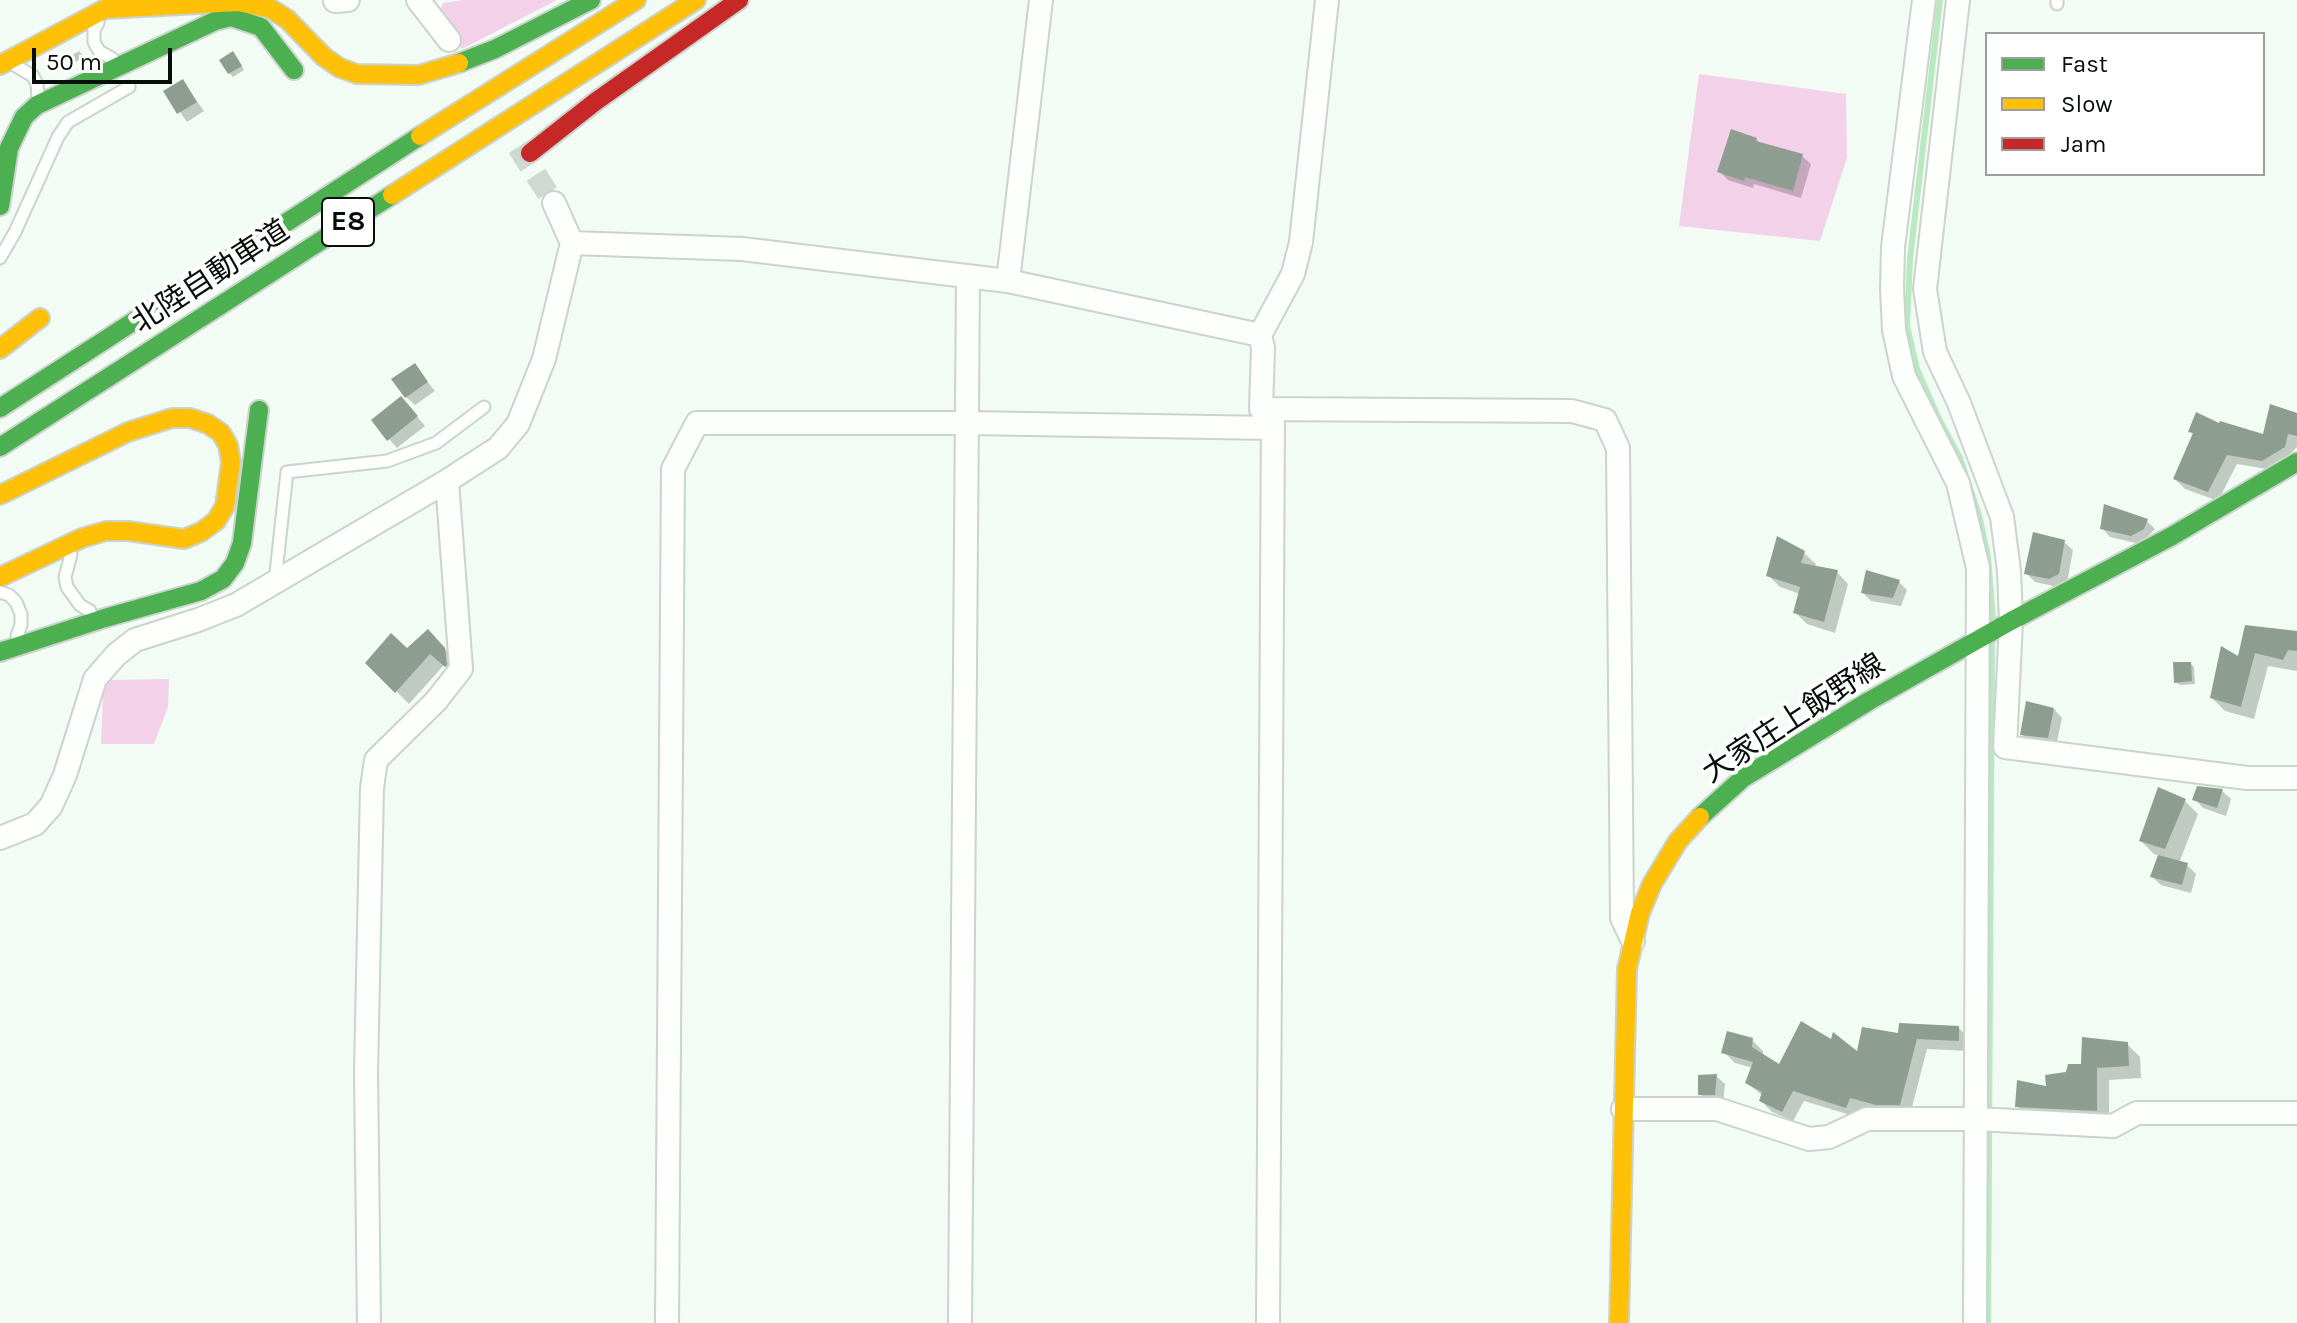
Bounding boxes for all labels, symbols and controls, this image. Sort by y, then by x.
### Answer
scale bar [36,32,176,82]
legend [1985,32,2265,176]
text: 50 m [46,48,102,76]
text: Fast [2061,50,2108,78]
text: Slow [2061,90,2113,118]
text: Jam [2061,130,2106,158]
road number: E8 [322,198,374,246]
street label: 北陸自動車道 [126,213,296,341]
street label: 大家庄上飯野線 [1696,647,1892,791]

